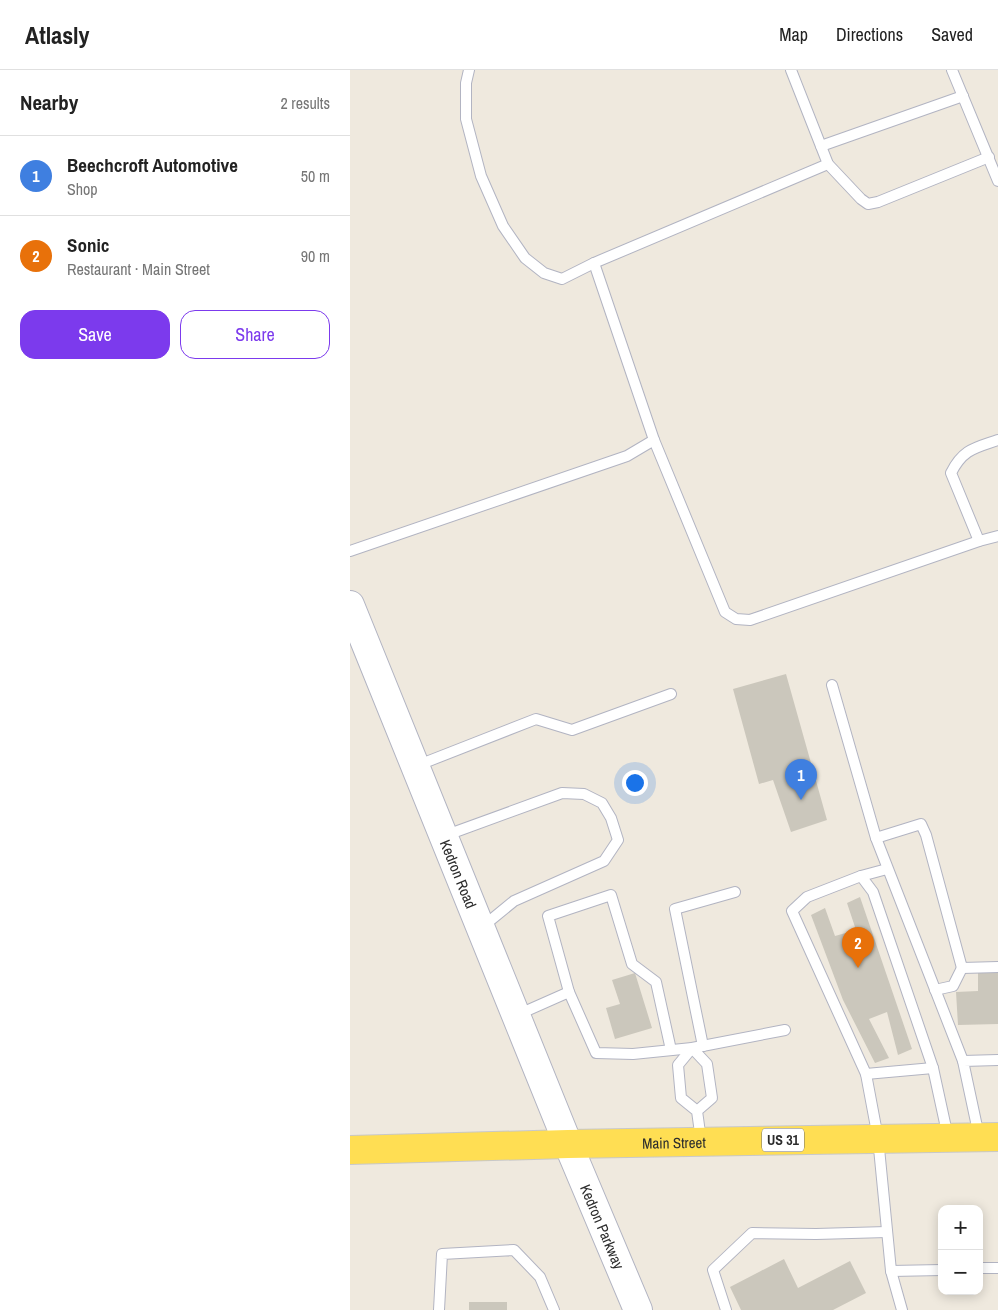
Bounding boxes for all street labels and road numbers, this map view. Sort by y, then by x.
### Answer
street label: Kedron Road [435,836,482,911]
road number: US 31 [762,1128,804,1152]
street label: Main Street [642,1131,706,1153]
street label: Kedron Parkway [576,1181,630,1273]

